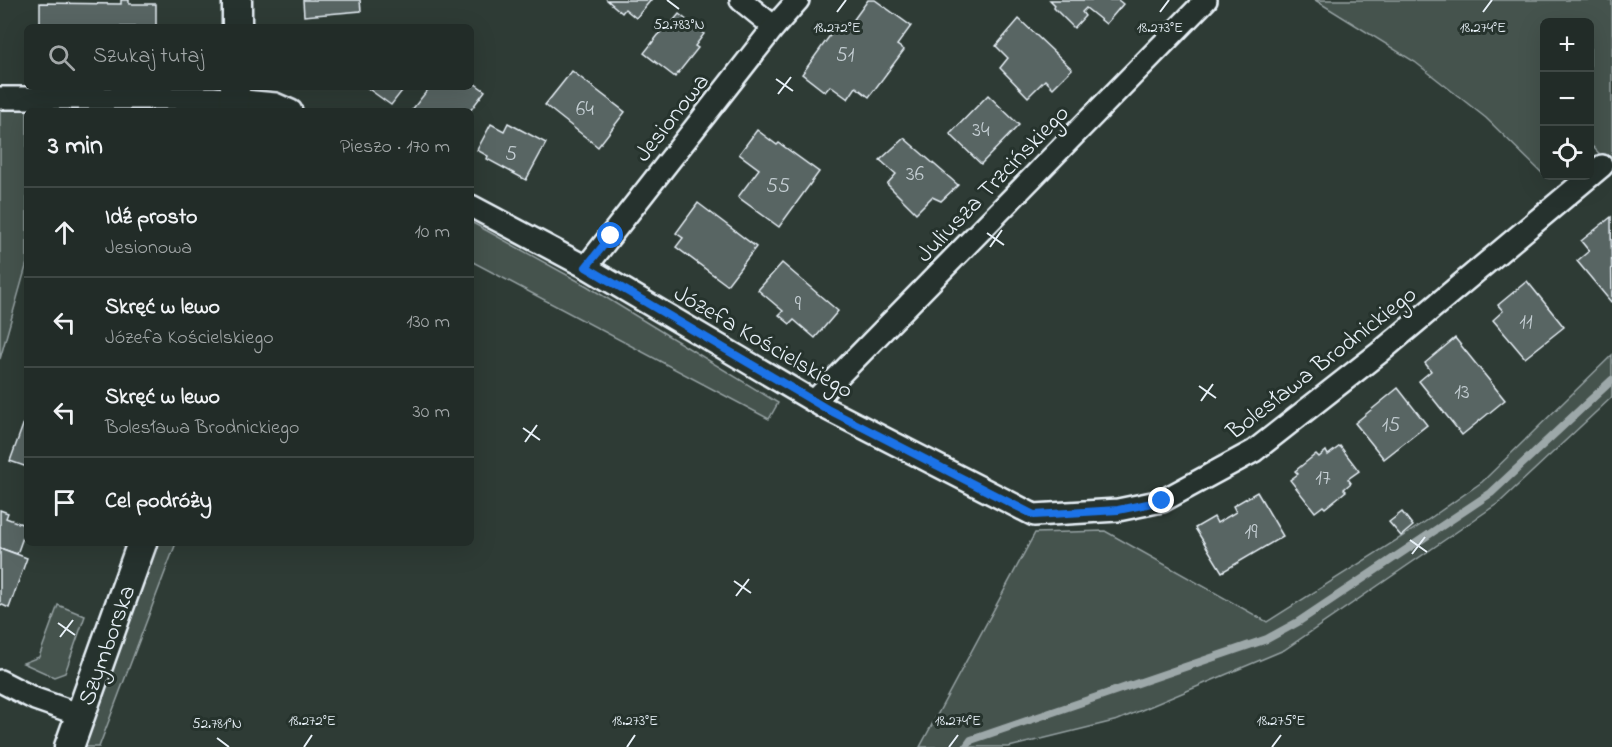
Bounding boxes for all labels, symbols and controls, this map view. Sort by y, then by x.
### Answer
text: 52.783°N [653,14,705,36]
text: 18.272°E [813,17,861,39]
text: 18.273°E [1137,17,1183,39]
text: 18.274°E [1460,17,1506,39]
map controls [1540,18,1594,180]
button: + [1540,18,1594,72]
search box [24,24,474,90]
icon: search [45,41,78,74]
text: Szukaj tutaj [93,41,204,73]
house number: 51 [836,41,855,71]
street label: Jesionowa [627,67,719,170]
button: − [1540,72,1594,126]
house number: 64 [576,95,594,125]
street label: Juliusza Trzcińskiego [909,98,1079,272]
house number: 34 [972,116,990,146]
button: locate [1540,126,1594,180]
text: 3 min [48,128,103,166]
text: Pieszo · 170 m [340,133,450,162]
house number: 5 [505,140,517,170]
house number: 36 [906,160,924,190]
house number: 55 [766,172,790,202]
text: Idź prosto [105,202,198,234]
icon: ahead [48,216,81,249]
text: 10 m [414,218,450,247]
route start [597,222,623,248]
text: Jesionowa [105,234,192,263]
street label: Józefa Kościelskiego [666,277,859,409]
street label: Bolesława Brodnickiego [1219,278,1425,450]
house number: 9 [795,290,802,320]
text: Skręć w lewo [105,292,220,324]
icon: left [48,306,81,339]
text: 130 m [406,308,450,337]
house number: 11 [1519,308,1533,338]
text: Józefa Kościelskiego [105,324,274,353]
house number: 13 [1454,378,1470,408]
text: Skręć w lewo [105,382,220,414]
icon: left [48,396,81,429]
text: 30 m [413,398,450,427]
house number: 15 [1382,411,1400,441]
text: Bolesława Brodnickiego [105,414,299,443]
house number: 17 [1315,464,1331,494]
icon: arrive [48,486,81,519]
text: Cel podróży [105,486,212,518]
route end [1148,487,1174,513]
house number: 19 [1245,518,1258,548]
street label: Szymborska [70,581,147,711]
text: 18.272°E [288,710,336,732]
text: 18.273°E [612,710,658,732]
text: 18.274°E [935,710,981,732]
text: 18.275°E [1257,710,1305,732]
text: 52.781°N [192,713,242,735]

